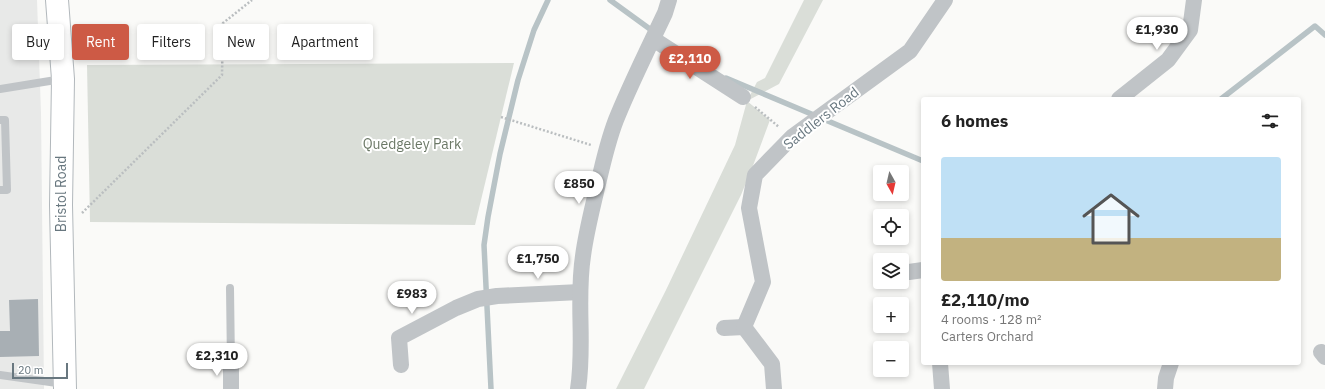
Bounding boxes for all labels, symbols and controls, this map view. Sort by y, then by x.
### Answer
pin: £1,930 [1124,17,1190,51]
text: £1,930 [1136,21,1178,38]
chip: Buy [12,24,64,60]
chip: Rent [72,24,129,60]
chip: Filters [137,24,205,60]
chip: New [213,24,269,60]
chip: Apartment [277,24,373,60]
pin: £2,110 [657,46,723,80]
text: £2,110 [669,50,711,67]
street label: Saddlers Road [780,83,862,153]
text: 6 homes [941,110,1008,132]
icon: filters [1259,110,1281,132]
park label: Quedgeley Park [363,135,462,153]
street label: Bristol Road [52,156,70,232]
north arrow [873,165,909,201]
map controls [873,165,909,377]
pin: £850 [555,171,603,205]
text: £850 [564,175,594,192]
icon: home [1075,183,1147,255]
button: locate [873,209,909,245]
pin: £1,750 [505,246,571,280]
text: £1,750 [517,250,559,267]
button: layers [873,253,909,289]
pin: £983 [388,281,436,315]
text: £983 [397,285,427,302]
text: £2,110/mo [941,289,1029,311]
button: + [873,297,909,333]
text: 4 rooms · 128 m² [941,311,1042,328]
text: Carters Orchard [941,328,1034,345]
button: − [873,341,909,377]
pin: £2,310 [184,343,250,377]
text: £2,310 [196,347,238,364]
scale bar [12,361,68,380]
text: 20 m [18,363,43,377]

